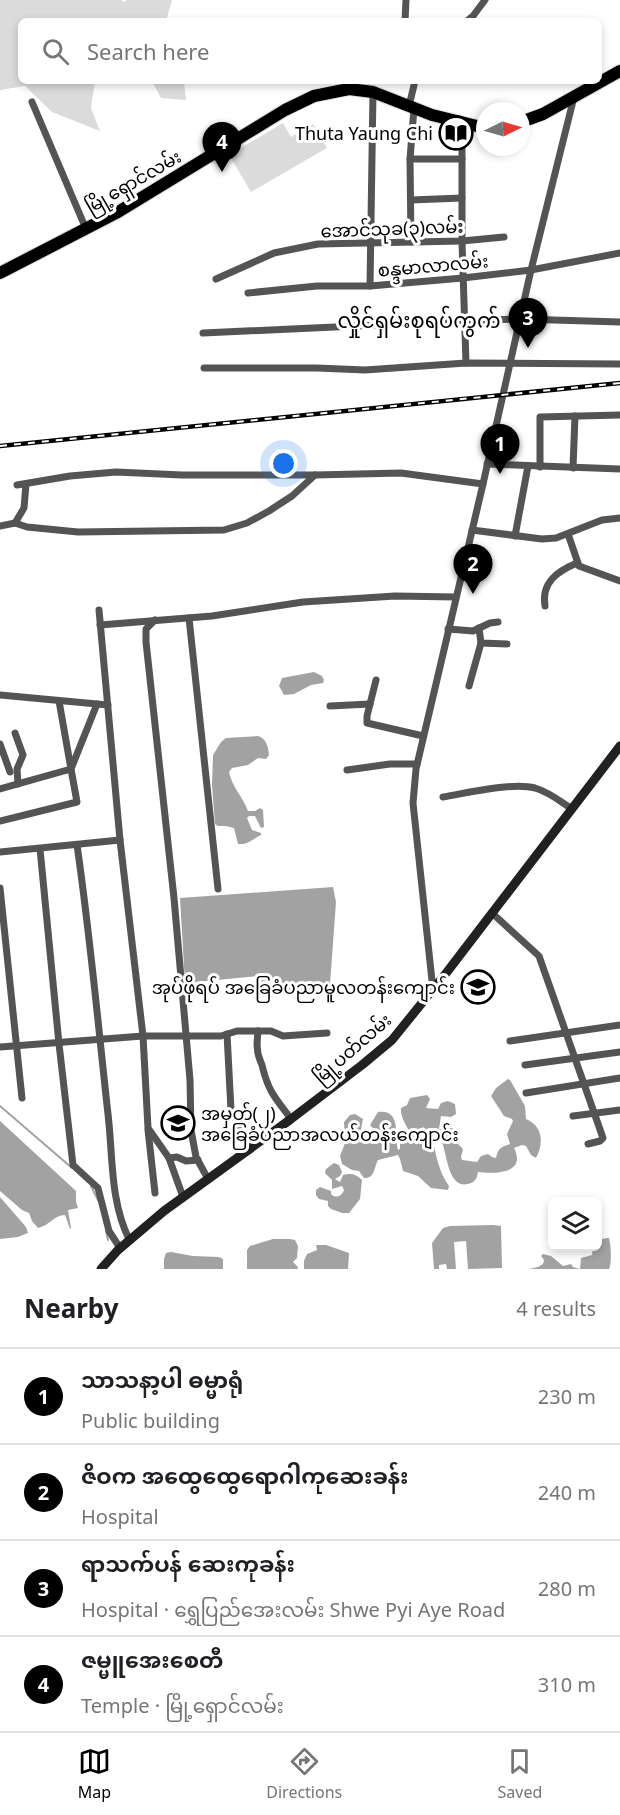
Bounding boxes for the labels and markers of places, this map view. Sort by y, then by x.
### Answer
library icon: Thuta Yaung Chi [438,115,474,151]
place label: Thuta Yaung Chi [295,121,433,145]
pin: 4 [202,122,242,172]
pin: 3 [508,298,548,348]
pin: 1 [480,424,520,474]
pin: 2 [454,544,492,594]
school or university icon: အုပ်ဖိုရပ် အခြေခံပညာမူလတန်းကျောင်း [460,969,496,1005]
place label: အုပ်ဖိုရပ် အခြေခံပညာမူလတန်းကျောင်း [152,974,455,1003]
place label: အမှတ်(၂) အခြေခံပညာအလယ်တန်းကျောင်း [201,1101,459,1150]
school or university icon: အမှတ်(၂) အခြေခံပညာအလယ်တန်းကျောင်း [160,1105,196,1141]

